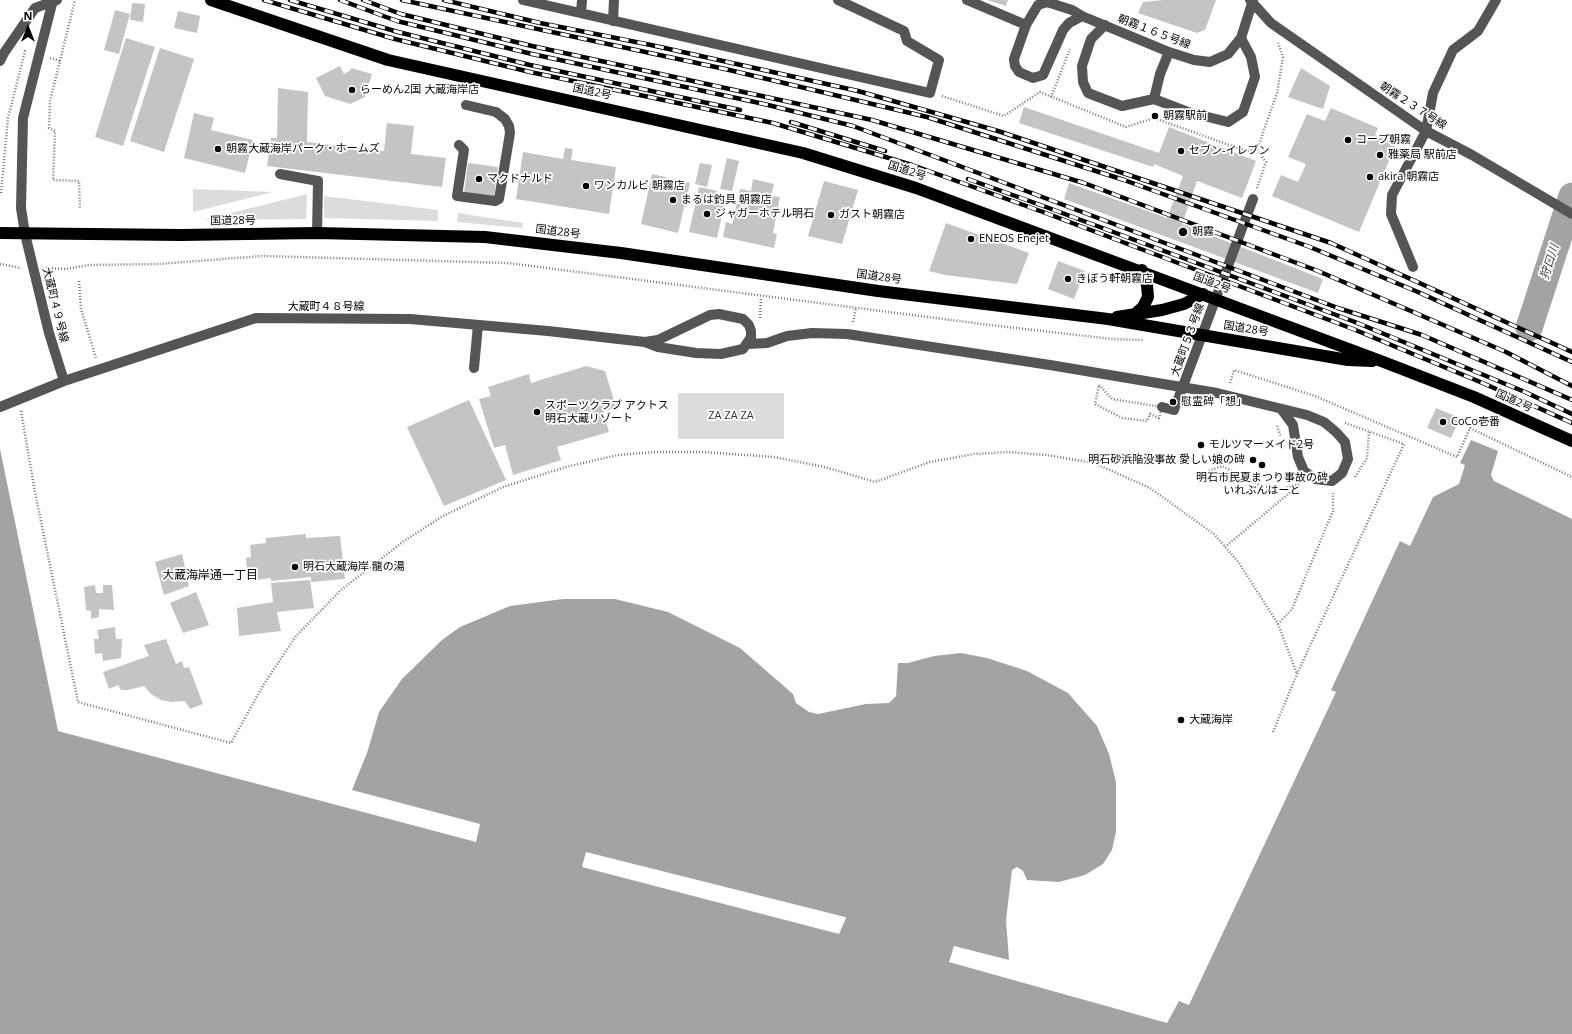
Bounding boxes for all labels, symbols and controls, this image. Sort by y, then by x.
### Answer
north arrow [8,8,48,48]
text: N [24,8,32,23]
street label: 朝霧１６５号線 [1116,12,1192,52]
street label: 朝霧２３７号線 [1377,79,1449,133]
street label: 国道2号 [571,81,613,103]
place label: らーめん2国 大蔵海岸店 [360,83,479,97]
marker: らーめん2国 大蔵海岸店 [347,85,357,95]
place label: 朝霧駅前 [1163,109,1207,123]
marker: 朝霧駅前 [1150,111,1160,121]
place label: コープ朝霧 [1356,133,1411,147]
marker: コープ朝霧 [1343,135,1353,145]
place label: 朝霧大蔵海岸パーク・ホームズ [226,142,380,156]
marker: 朝霧大蔵海岸パーク・ホームズ [213,144,223,154]
place label: セブン-イレブン [1189,144,1270,158]
marker: セブン-イレブン [1176,146,1186,156]
place label: 雅薬局 駅前店 [1388,148,1457,162]
marker: 雅薬局 駅前店 [1375,150,1385,160]
street label: 国道2号 [886,159,928,183]
place label: akira 朝霧店 [1378,170,1439,184]
place label: マクドナルド [487,172,553,186]
marker: akira 朝霧店 [1365,172,1375,182]
marker: マクドナルド [474,174,484,184]
place label: ワンカルビ 朝霧店 [594,179,685,193]
marker: ワンカルビ 朝霧店 [581,181,591,191]
place label: まるは釣具 朝霧店 [681,193,772,207]
marker: まるは釣具 朝霧店 [668,195,678,205]
place label: ジャガーホテル明石 [715,207,814,221]
place label: ガスト朝霧店 [839,208,905,222]
marker: ジャガーホテル明石 [702,209,712,219]
marker: ガスト朝霧店 [826,210,836,220]
street label: 国道28号 [210,214,256,228]
street label: 国道28号 [535,223,581,241]
place label: 朝霧 [1192,225,1214,239]
marker: 朝霧 [1177,226,1189,238]
place label: ENEOS Enejet [979,232,1049,246]
marker: ENEOS Enejet [966,234,976,244]
water label: 狩口川 [1538,243,1562,281]
street label: 大蔵町４９号線 [39,266,71,344]
street label: 国道28号 [856,267,902,287]
street label: 国道2号 [1191,270,1233,296]
place label: きぼう軒朝霧店 [1076,272,1153,286]
marker: きぼう軒朝霧店 [1063,274,1073,284]
street label: 大蔵町４８号線 [288,300,364,314]
street label: 大蔵町５３号線 [1169,302,1207,378]
street label: 国道28号 [1222,319,1270,339]
street label: 国道2号 [1493,387,1535,415]
place label: 慰霊碑「想」 [1181,395,1247,409]
marker: 慰霊碑「想」 [1168,397,1178,407]
place label: スポーツクラブ アクトス 明石大蔵リゾート [545,399,669,425]
marker: スポーツクラブ アクトス 明石大蔵リゾート [532,407,542,417]
park label: ZA ZA ZA [708,409,754,423]
place label: CoCo壱番 [1451,415,1500,429]
marker: CoCo壱番 [1438,417,1448,427]
place label: モルツマーメイド2号 [1209,438,1314,452]
marker: モルツマーメイド2号 [1196,440,1206,450]
place label: 明石砂浜陥没事故 愛しい娘の碑 [1088,453,1245,467]
marker: 明石砂浜陥没事故 愛しい娘の碑 [1248,455,1258,465]
marker: 明石市民夏まつり事故の碑 いれぶんはーと [1257,460,1267,470]
place label: 明石市民夏まつり事故の碑 いれぶんはーと [1196,471,1328,497]
place label: 明石大蔵海岸 龍の湯 [303,560,405,574]
marker: 明石大蔵海岸 龍の湯 [290,562,300,572]
district label: 大蔵海岸通一丁目 [162,569,258,583]
place label: 大蔵海岸 [1189,713,1233,727]
marker: 大蔵海岸 [1176,715,1186,725]

